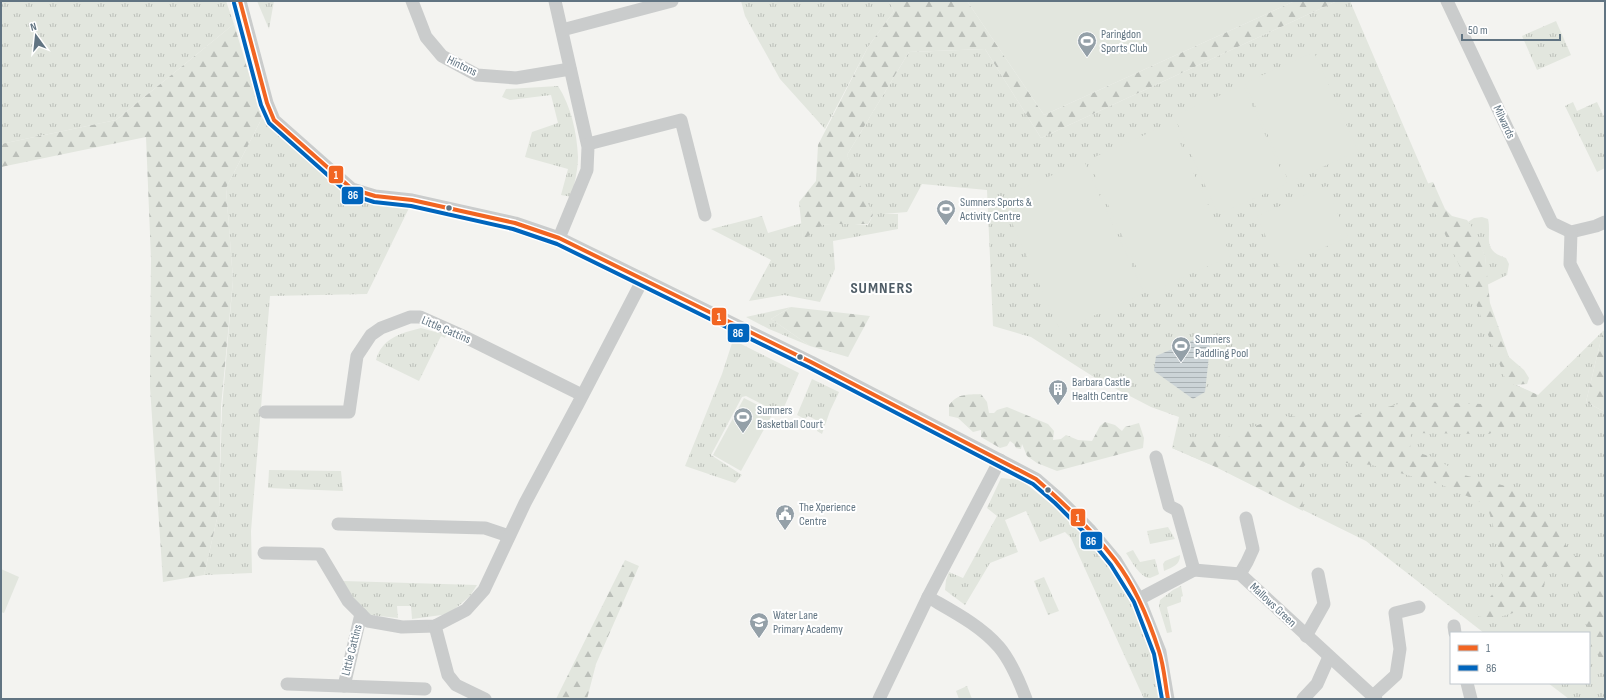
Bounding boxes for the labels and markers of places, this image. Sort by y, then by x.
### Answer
place label: Paringdon Sports Club [1101,27,1148,56]
sports icon: Paringdon Sports Club [1076,30,1098,58]
place label: Sumners Sports & Activity Centre [959,195,1032,224]
sports icon: Sumners Sports & Activity Centre [935,198,957,226]
unlabelled marker [444,203,454,213]
place label: Sumners Paddling Pool [1195,332,1248,361]
sports icon: Sumners Paddling Pool [1170,335,1192,363]
unlabelled marker [795,352,805,362]
place label: Barbara Castle Health Centre [1072,375,1130,404]
building icon: Barbara Castle Health Centre [1047,378,1069,406]
place label: Sumners Basketball Court [757,403,823,432]
sports icon: Sumners Basketball Court [732,406,754,434]
unlabelled marker [1043,485,1053,495]
place label: The Xperience Centre [799,500,856,529]
public building icon: The Xperience Centre [774,503,796,531]
place label: Water Lane Primary Academy [773,608,843,637]
school or university icon: Water Lane Primary Academy [748,611,770,639]

